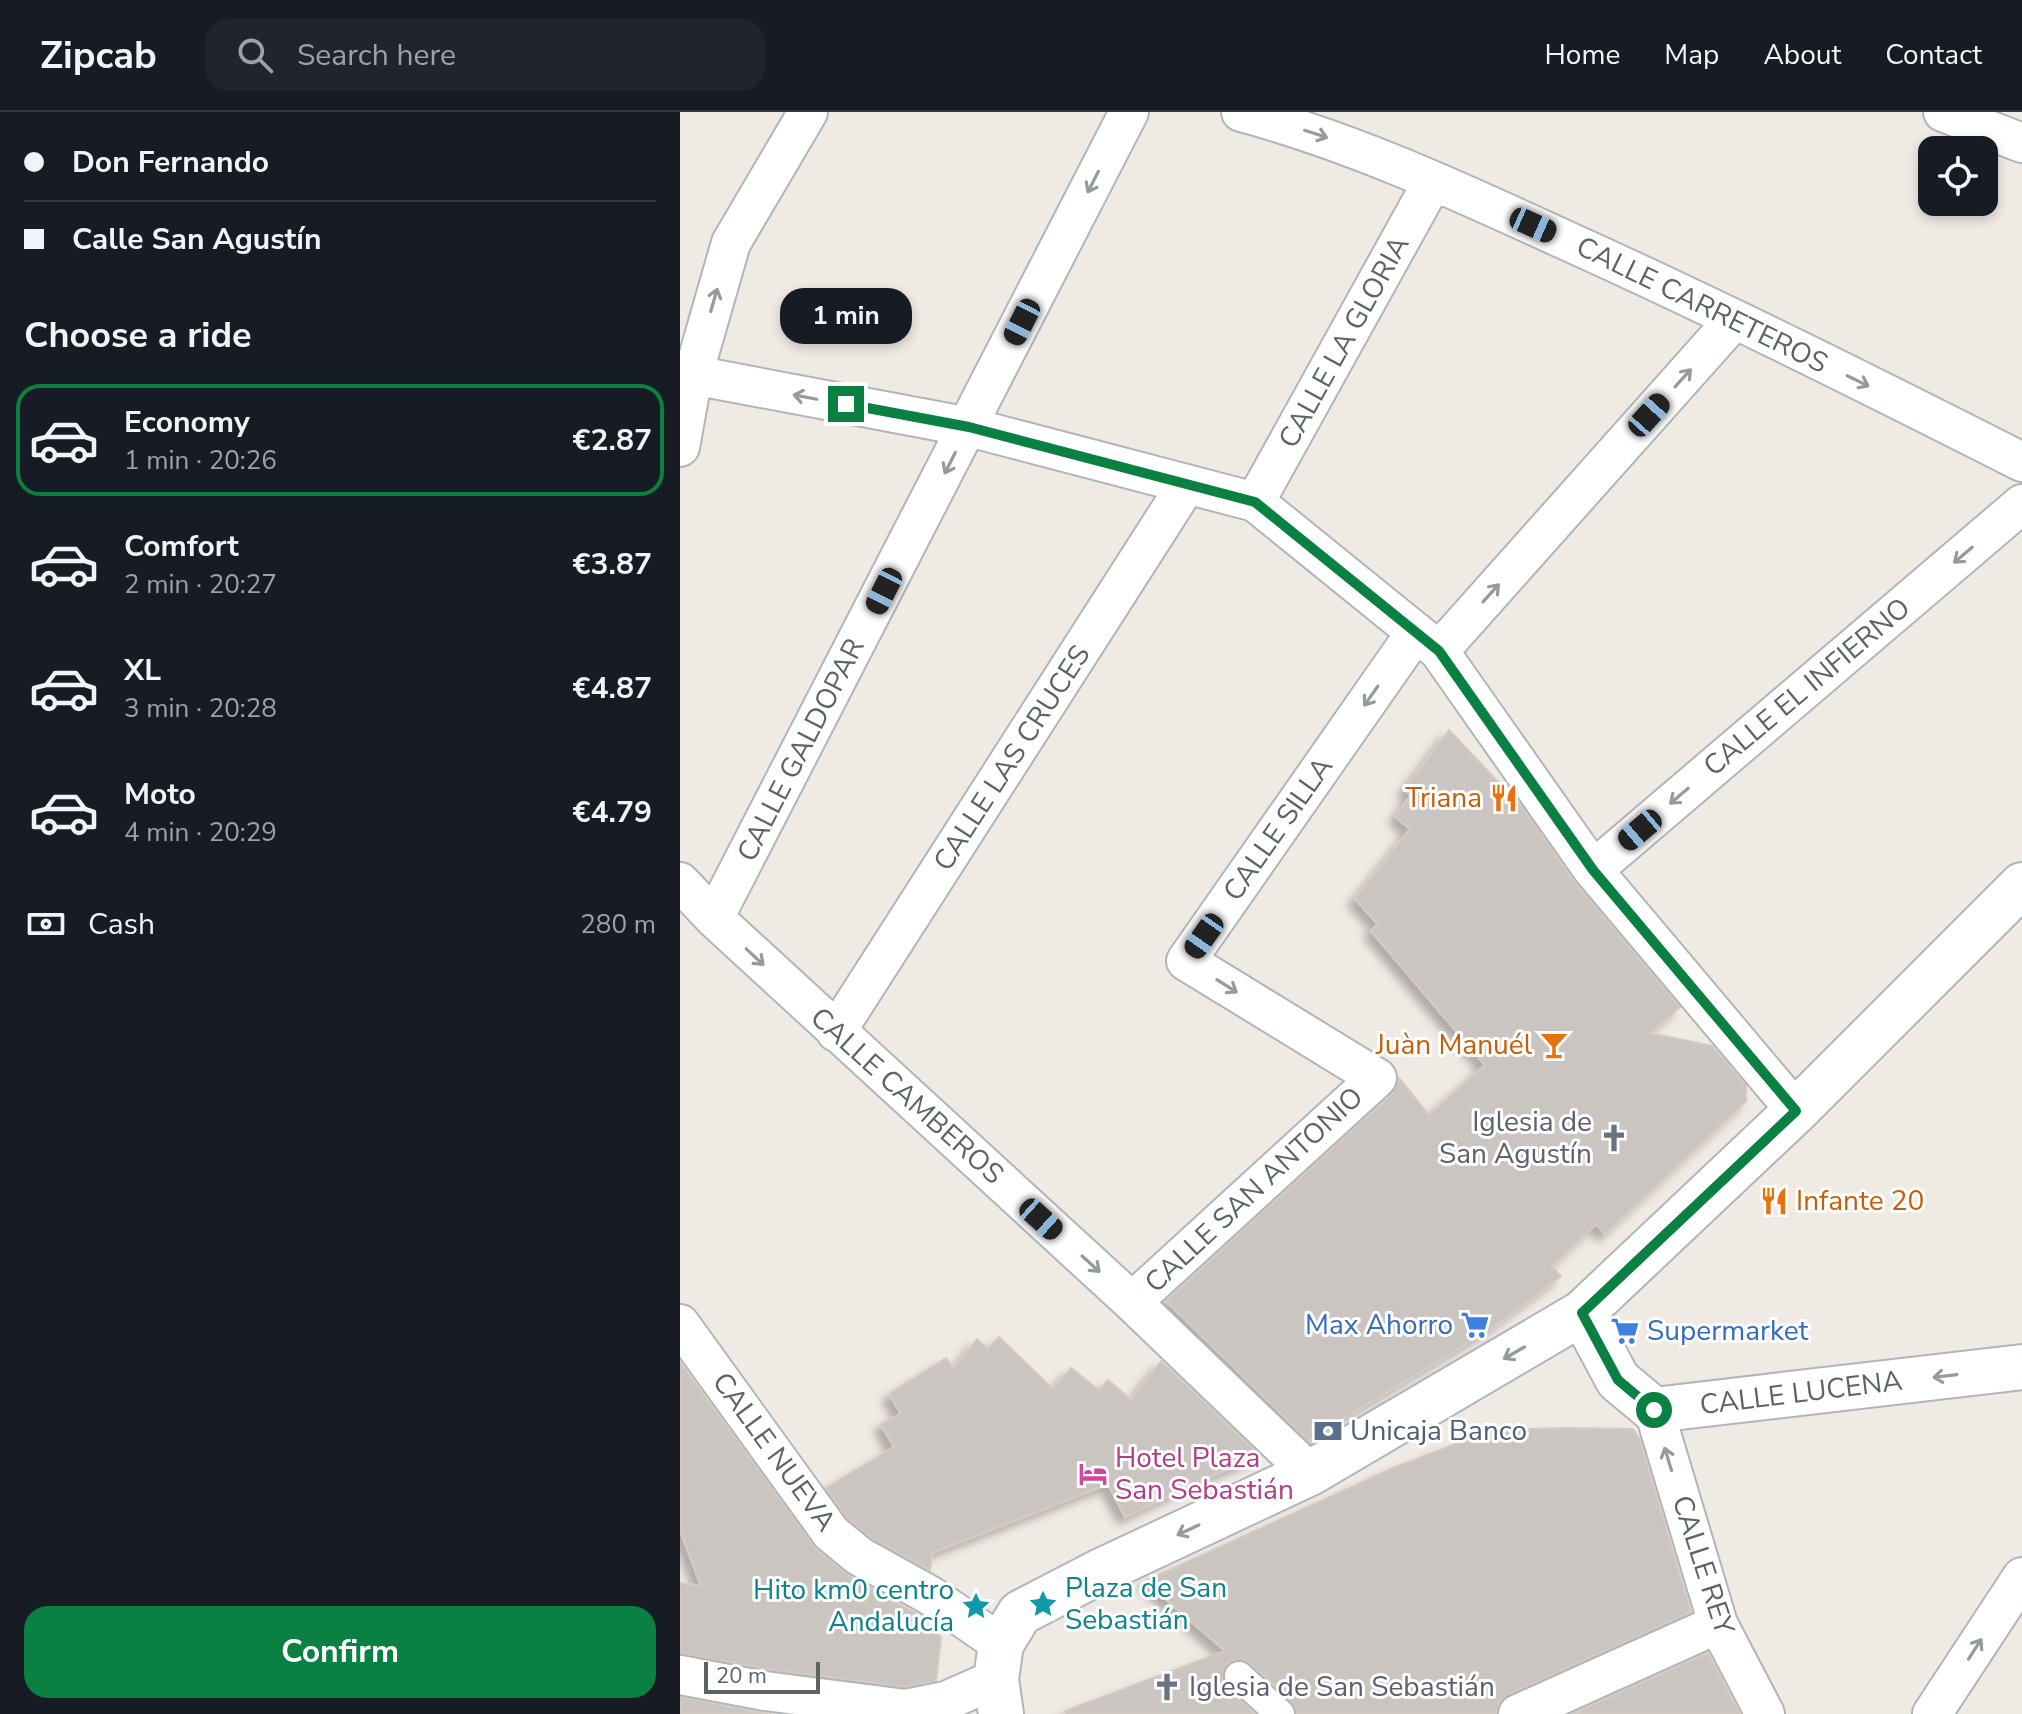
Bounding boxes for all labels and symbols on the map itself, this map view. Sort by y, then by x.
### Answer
one-way arrow [1304,127,1329,142]
one-way arrow [1085,169,1101,193]
car [1506,204,1560,246]
street label: CALLE CARRETEROS [1570,228,1834,382]
street label: CALLE LA GLORIA [1270,229,1418,455]
one-way arrow [708,288,723,314]
callout: 1 min [780,288,912,344]
car [1000,295,1044,349]
one-way arrow [1673,368,1691,388]
one-way arrow [1846,373,1870,389]
route end [828,386,864,422]
one-way arrow [793,388,819,403]
car [1624,389,1674,441]
one-way arrow [942,451,957,475]
one-way arrow [1953,546,1973,564]
car [862,564,906,618]
one-way arrow [1482,583,1500,603]
street label: CALLE EL INFIERNO [1696,589,1918,785]
street label: CALLE GALDOPAR [728,632,874,868]
street label: CALLE LAS CRUCES [925,638,1099,878]
one-way arrow [1363,684,1379,706]
street label: CALLE SILLA [1214,750,1342,908]
place label: Triana [1405,779,1482,817]
restaurant icon: Triana [1489,783,1519,813]
one-way arrow [1670,787,1690,805]
car [1614,805,1666,855]
car [1180,909,1228,963]
one-way arrow [745,947,765,966]
one-way arrow [1215,979,1238,995]
street label: CALLE CAMBEROS [802,999,1012,1193]
place label: Juàn Manuél [1375,1026,1533,1064]
bar icon: Juàn Manuél [1539,1030,1569,1060]
street label: CALLE SAN ANTONIO [1137,1079,1371,1301]
place label: Iglesia de San Agustín [1439,1103,1592,1173]
church icon: Iglesia de San Agustín [1599,1123,1629,1153]
place label: Infante 20 [1796,1182,1924,1220]
restaurant icon: Infante 20 [1759,1186,1789,1216]
car [1015,1194,1067,1244]
one-way arrow [1081,1255,1101,1273]
place label: Max Ahorro [1305,1306,1453,1344]
supermarket icon: Max Ahorro [1460,1310,1490,1340]
place label: Supermarket [1647,1312,1809,1350]
supermarket icon: Supermarket [1610,1316,1640,1346]
one-way arrow [1503,1345,1526,1361]
street label: CALLE LUCENA [1698,1362,1904,1424]
street label: CALLE NUEVA [703,1365,845,1539]
one-way arrow [1932,1369,1958,1384]
route start [1636,1392,1672,1428]
place label: Unicaja Banco [1350,1412,1527,1450]
bank icon: Unicaja Banco [1313,1416,1343,1446]
place label: Hotel Plaza San Sebastián [1115,1439,1294,1509]
one-way arrow [1660,1447,1674,1472]
hotel icon: Hotel Plaza San Sebastián [1078,1459,1108,1489]
street label: CALLE REY [1663,1491,1744,1641]
one-way arrow [1176,1523,1200,1538]
place label: Plaza de San Sebastián [1065,1569,1227,1639]
place label: Hito km0 centro Andalucía [753,1571,954,1641]
place icon: Plaza de San Sebastián [1028,1589,1058,1619]
place icon: Hito km0 centro Andalucía [961,1591,991,1621]
one-way arrow [1967,1638,1983,1660]
scale bar [704,1658,820,1694]
place label: Iglesia de San Sebastián [1189,1668,1495,1706]
church icon: Iglesia de San Sebastián [1152,1672,1182,1702]

